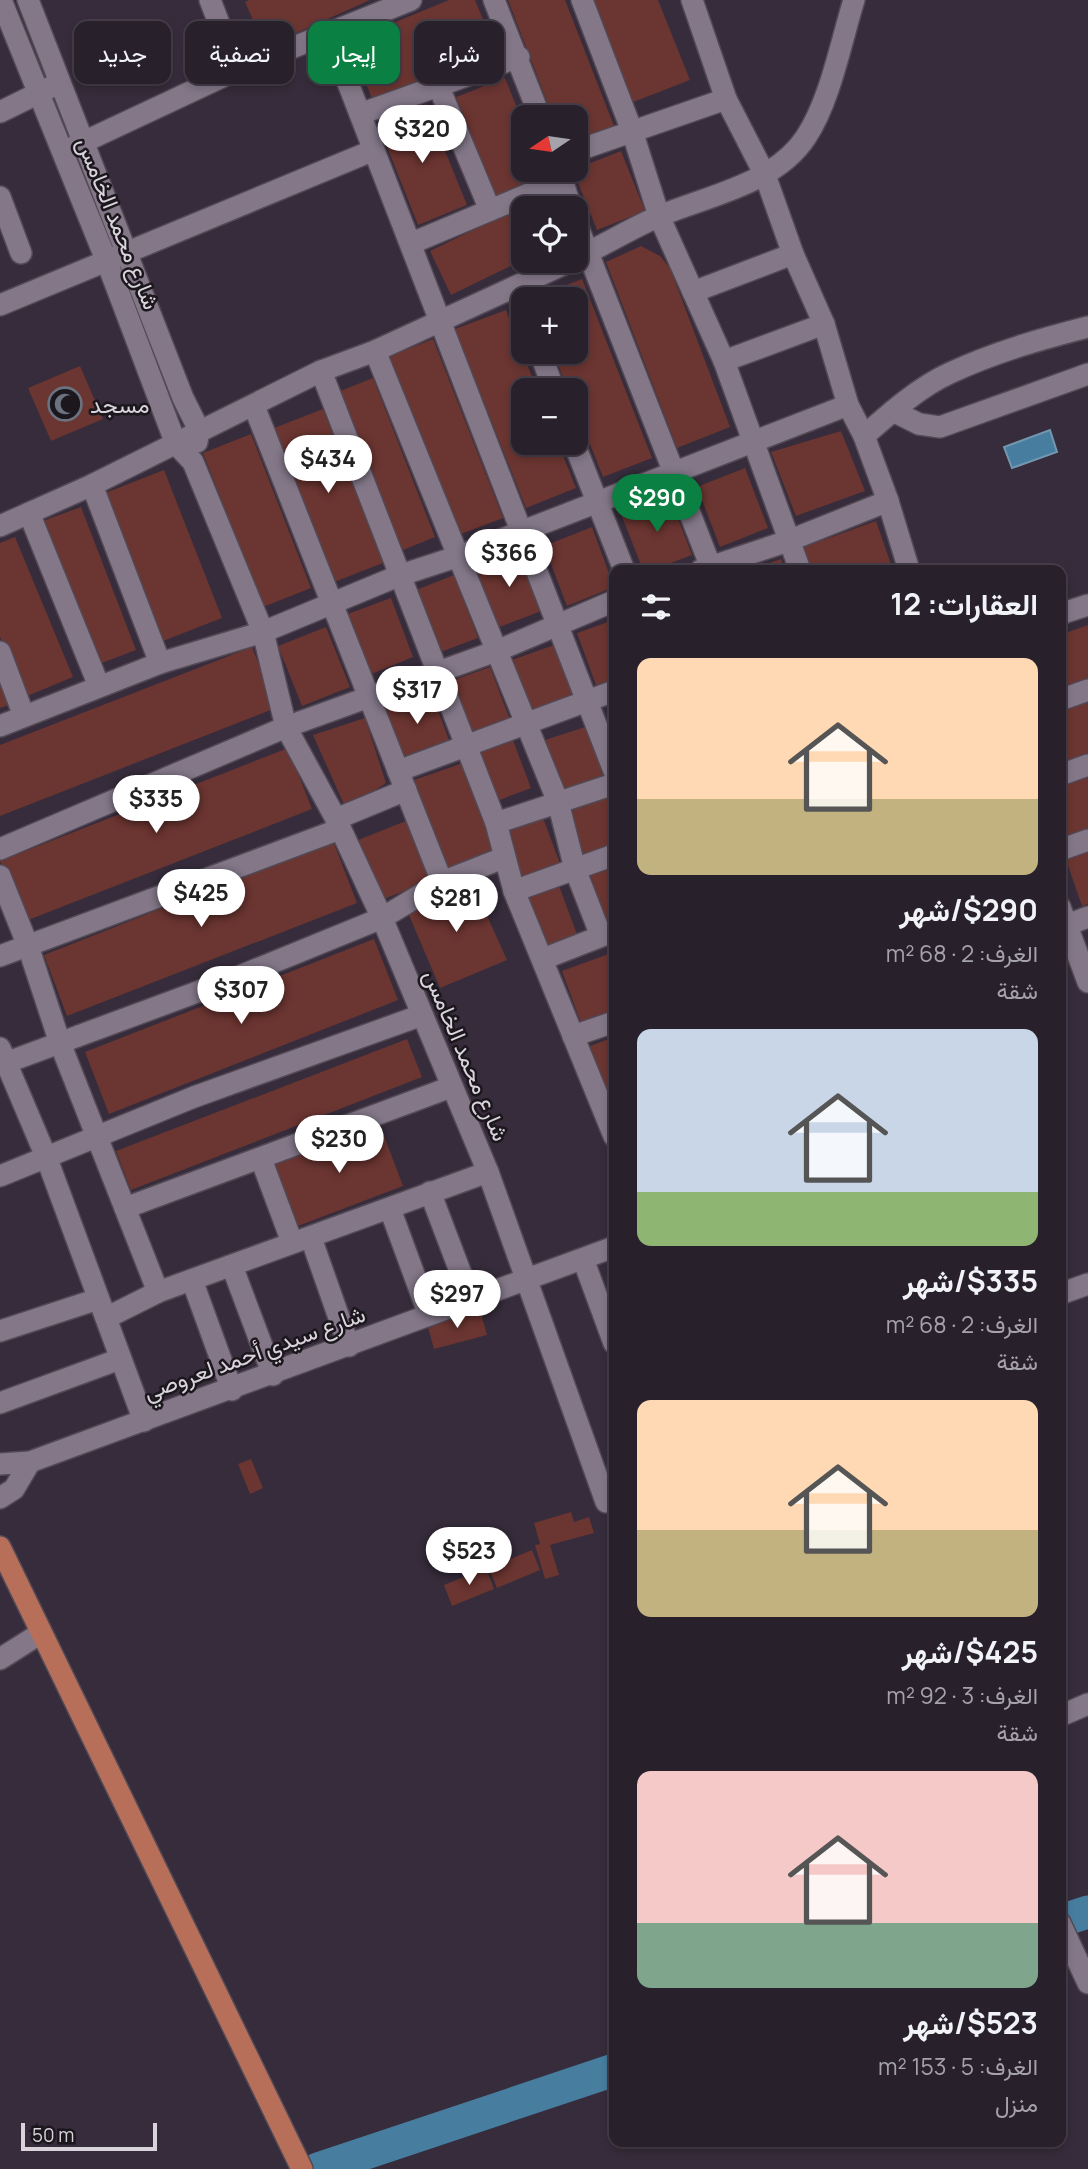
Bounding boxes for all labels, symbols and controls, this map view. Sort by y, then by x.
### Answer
chip: جديد [74,21,171,84]
chip: تصفية [185,21,294,84]
chip: إيجار [308,21,400,84]
chip: شراء [414,21,504,84]
north arrow [511,105,588,182]
map controls [511,105,588,455]
pin: $320 [381,106,463,165]
text: $320 [394,112,450,144]
street label: شارع محمد الخامس [69,132,168,314]
button: locate [511,196,588,273]
button: + [511,287,588,364]
button: − [511,378,588,455]
mosque icon: مسجد [46,385,84,423]
place label: مسجد [90,388,150,420]
pin: $434 [287,435,369,495]
text: $434 [300,442,356,474]
pin: $290 [616,475,698,534]
text: $290 [628,481,686,513]
pin: $366 [468,530,550,589]
text: $366 [481,536,537,568]
text: العقارات: 12 [890,583,1038,624]
icon: filters [637,588,675,626]
pin: $317 [376,666,458,726]
text: $317 [392,673,442,705]
icon: home [775,704,901,830]
pin: $335 [115,776,197,835]
text: $335 [129,782,183,814]
pin: $425 [160,870,242,929]
pin: $281 [415,874,497,934]
text: $425 [173,876,229,908]
text: $281 [430,881,482,913]
text: $290/شهر [899,889,1038,930]
text: الغرف: 2 · 68 m² [886,937,1038,969]
street label: شارع محمد الخامس [416,964,518,1146]
pin: $307 [200,967,282,1026]
text: $307 [213,973,269,1005]
text: شقة [996,974,1038,1006]
icon: home [775,1075,901,1201]
pin: $230 [298,1116,380,1175]
text: $230 [311,1122,367,1154]
text: $335/شهر [903,1260,1038,1301]
pin: $297 [416,1270,498,1330]
text: $297 [430,1277,484,1309]
street label: شارع سيدي أحمد لعروصي [139,1297,371,1411]
text: الغرف: 2 · 68 m² [886,1308,1038,1340]
text: شقة [996,1345,1038,1377]
icon: home [775,1446,901,1572]
pin: $523 [428,1528,510,1587]
text: $523 [442,1534,496,1566]
text: $425/شهر [902,1631,1038,1672]
text: الغرف: 3 · 92 m² [886,1679,1038,1711]
text: شقة [996,1716,1038,1748]
icon: home [775,1817,901,1943]
text: $523/شهر [903,2002,1038,2043]
text: الغرف: 5 · 153 m² [878,2050,1038,2082]
text: منزل [995,2087,1038,2119]
scale bar [21,2120,158,2152]
text: 50 m [32,2122,74,2148]

